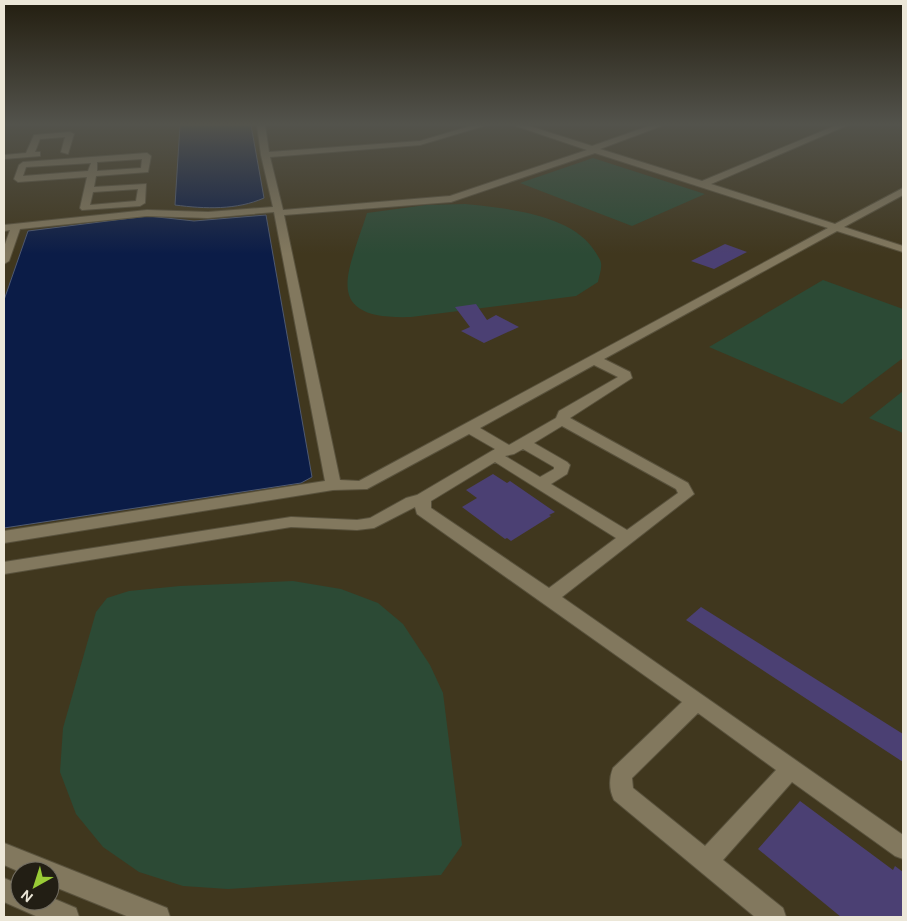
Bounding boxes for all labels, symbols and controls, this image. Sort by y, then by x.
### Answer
north arrow [10,861,60,911]
text: N [17,886,36,906]

